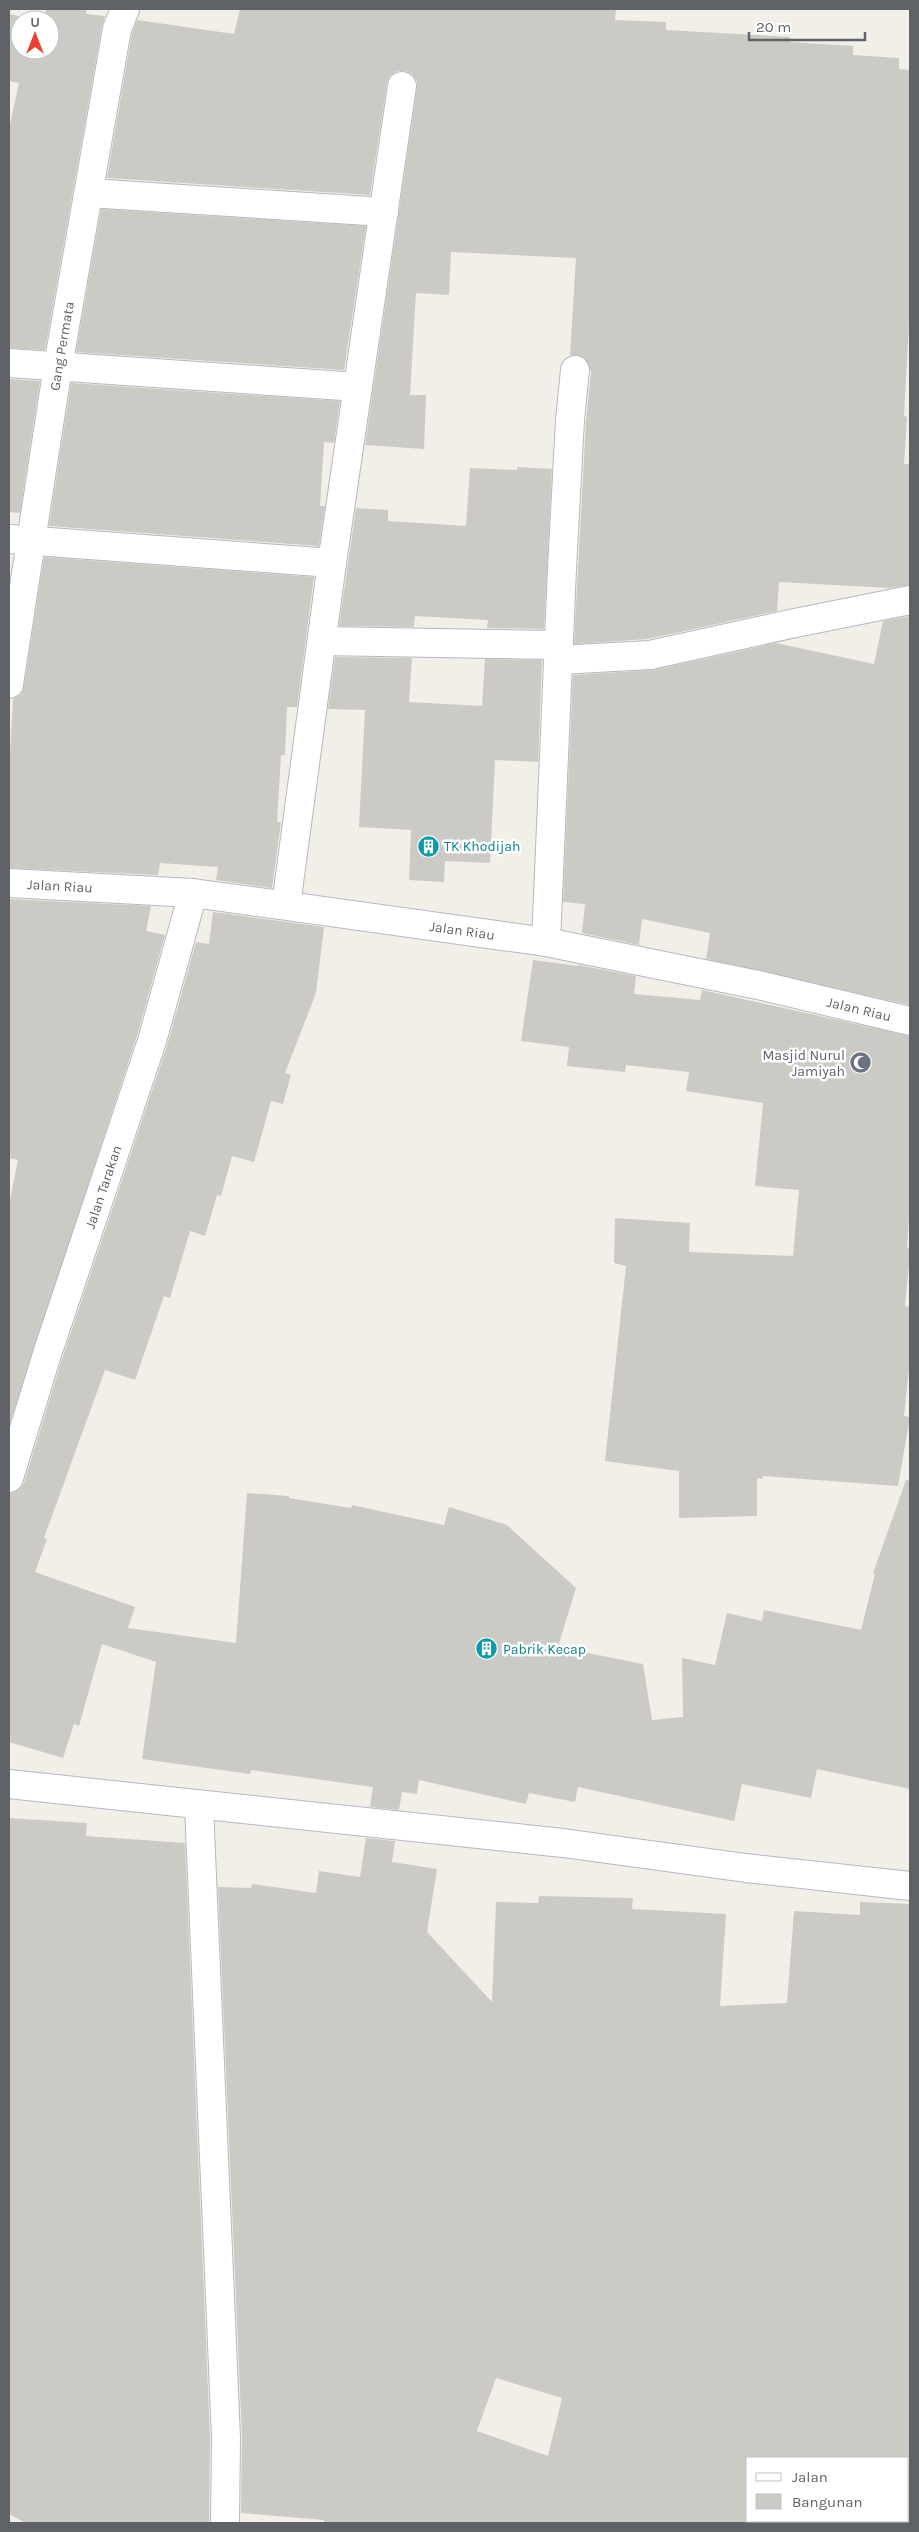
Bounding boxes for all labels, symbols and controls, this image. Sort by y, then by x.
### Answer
north arrow [10,10,60,60]
scale bar [749,10,865,42]
text: U [30,14,40,31]
text: 20 m [756,18,791,36]
street label: Gang Permata [46,300,78,392]
building icon: TK Khodijah [416,834,440,858]
place label: TK Khodijah [444,838,520,855]
street label: Jalan Riau [27,875,93,896]
street label: Jalan Riau [428,917,496,943]
street label: Jalan Riau [825,993,893,1025]
place label: Masjid Nurul Jamiyah [762,1047,845,1080]
mosque icon: Masjid Nurul Jamiyah [849,1051,873,1075]
street label: Jalan Tarakan [81,1143,125,1231]
building icon: Pabrik Kecap [475,1637,499,1661]
place label: Pabrik Kecap [503,1641,586,1658]
legend [746,2457,909,2522]
text: Jalan [792,2468,828,2486]
text: Bangunan [792,2493,863,2511]

